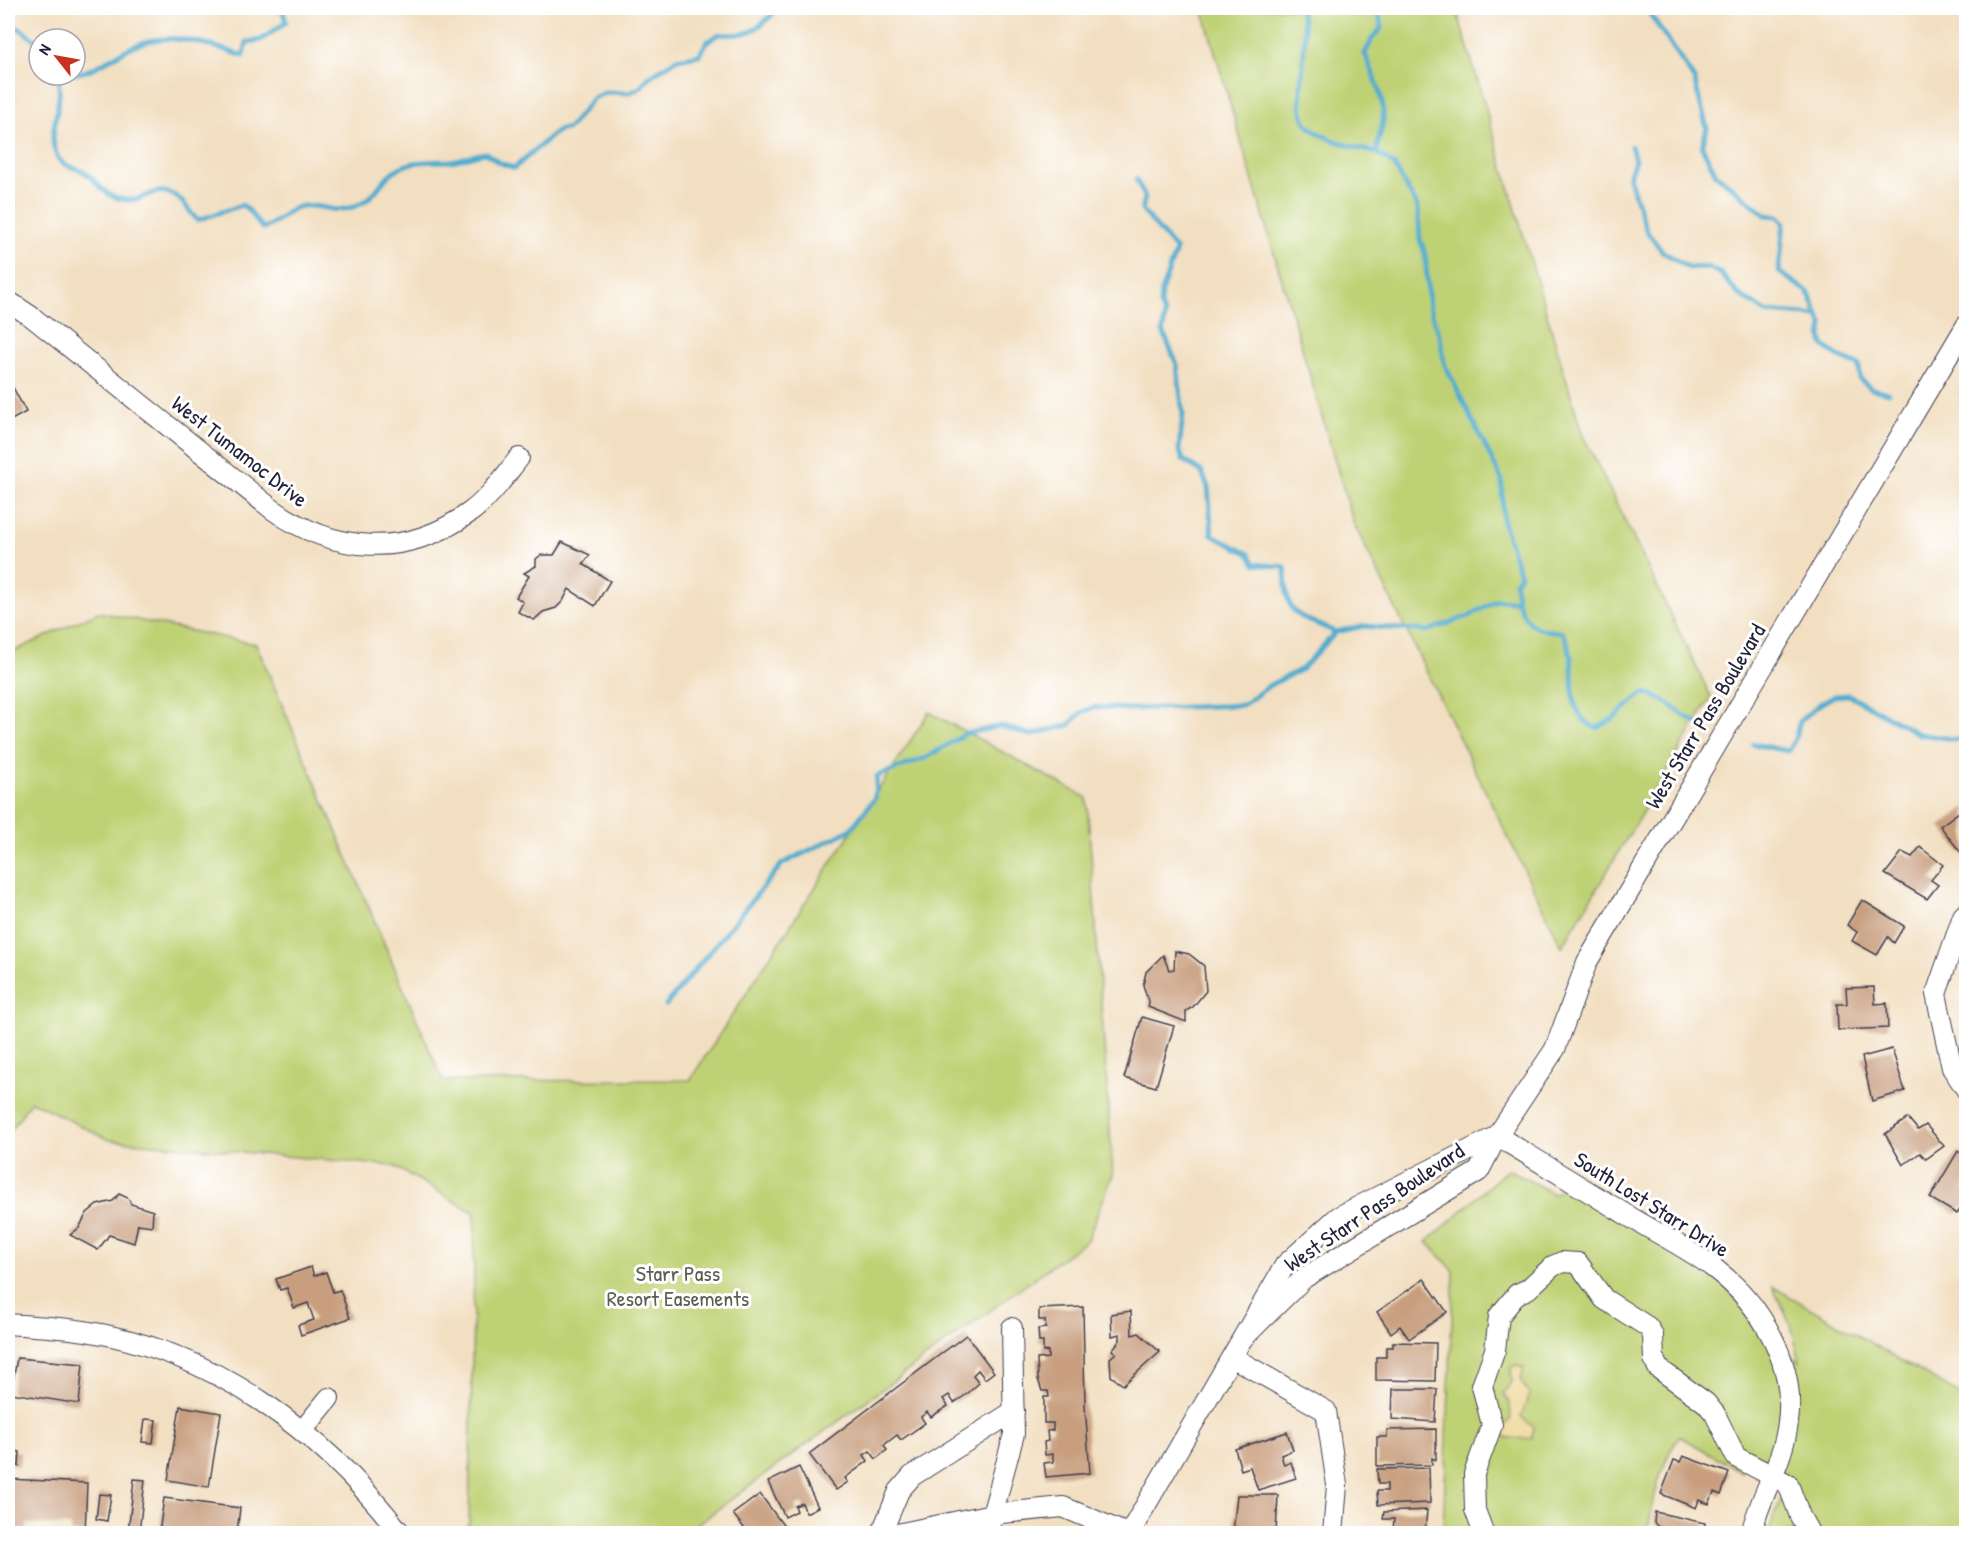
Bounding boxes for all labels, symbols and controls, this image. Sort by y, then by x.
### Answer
north arrow [27,27,87,87]
text: N [33,40,56,59]
street label: West Tumamoc Drive [166,388,314,514]
street label: West Starr Pass Boulevard [1638,618,1772,814]
street label: West Starr Pass Boulevard [1278,1135,1470,1278]
street label: South Lost Starr Drive [1569,1144,1735,1264]
park label: Starr Pass Resort Easements [607,1258,749,1313]

